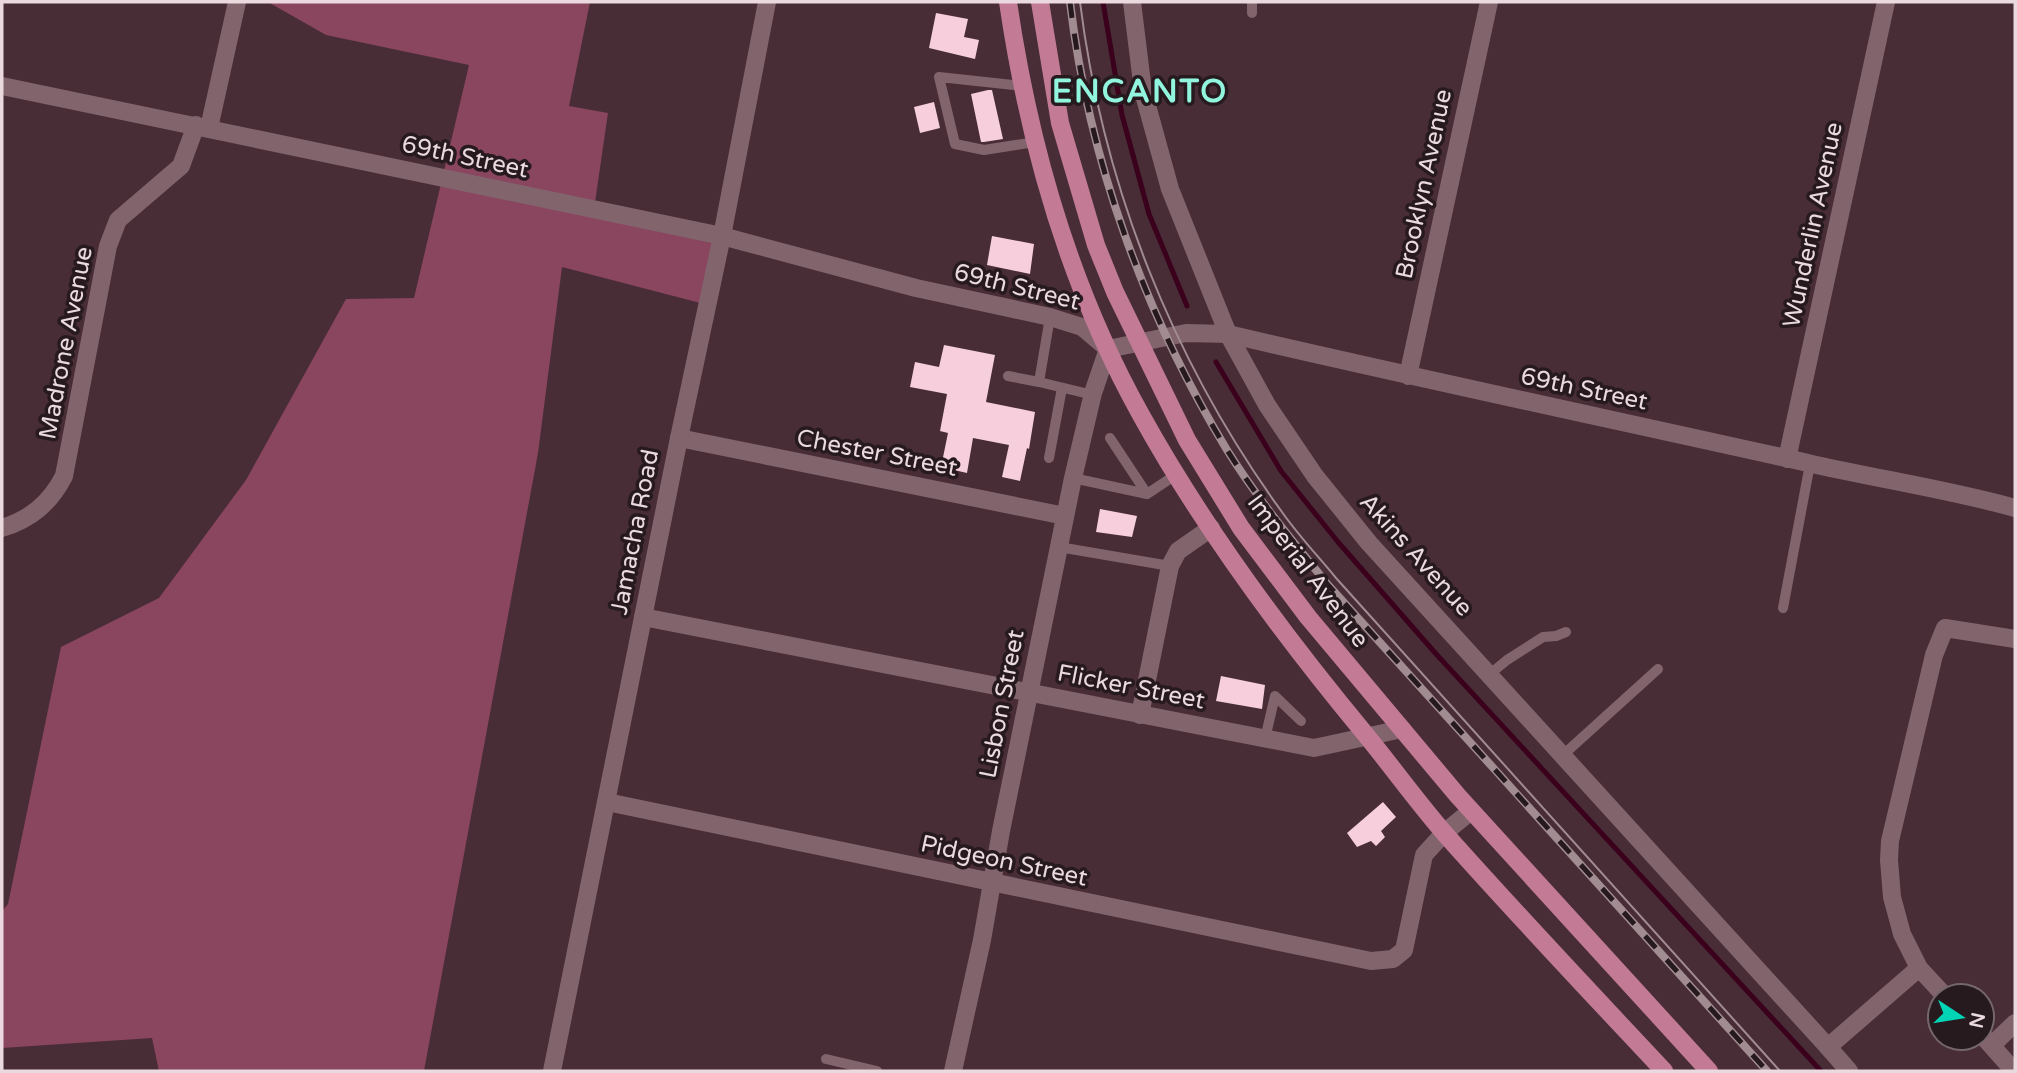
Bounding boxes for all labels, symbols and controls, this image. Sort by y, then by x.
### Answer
district label: ENCANTO [1052,73,1228,111]
street label: Brooklyn Avenue [1390,87,1458,281]
street label: Wunderlin Avenue [1777,120,1849,330]
street label: 69th Street [399,129,531,185]
street label: Madrone Avenue [33,244,99,442]
street label: 69th Street [951,257,1083,317]
street label: 69th Street [1518,361,1650,417]
street label: Chester Street [794,423,960,483]
street label: Jamacha Road [605,447,665,617]
street label: Akins Avenue [1353,488,1479,622]
street label: Imperial Avenue [1241,489,1375,653]
street label: Lisbon Street [973,627,1031,781]
street label: Flicker Street [1055,658,1207,716]
street label: Pidgeon Street [918,829,1090,893]
north arrow [1926,982,1996,1052]
text: N [1964,1011,1989,1030]

